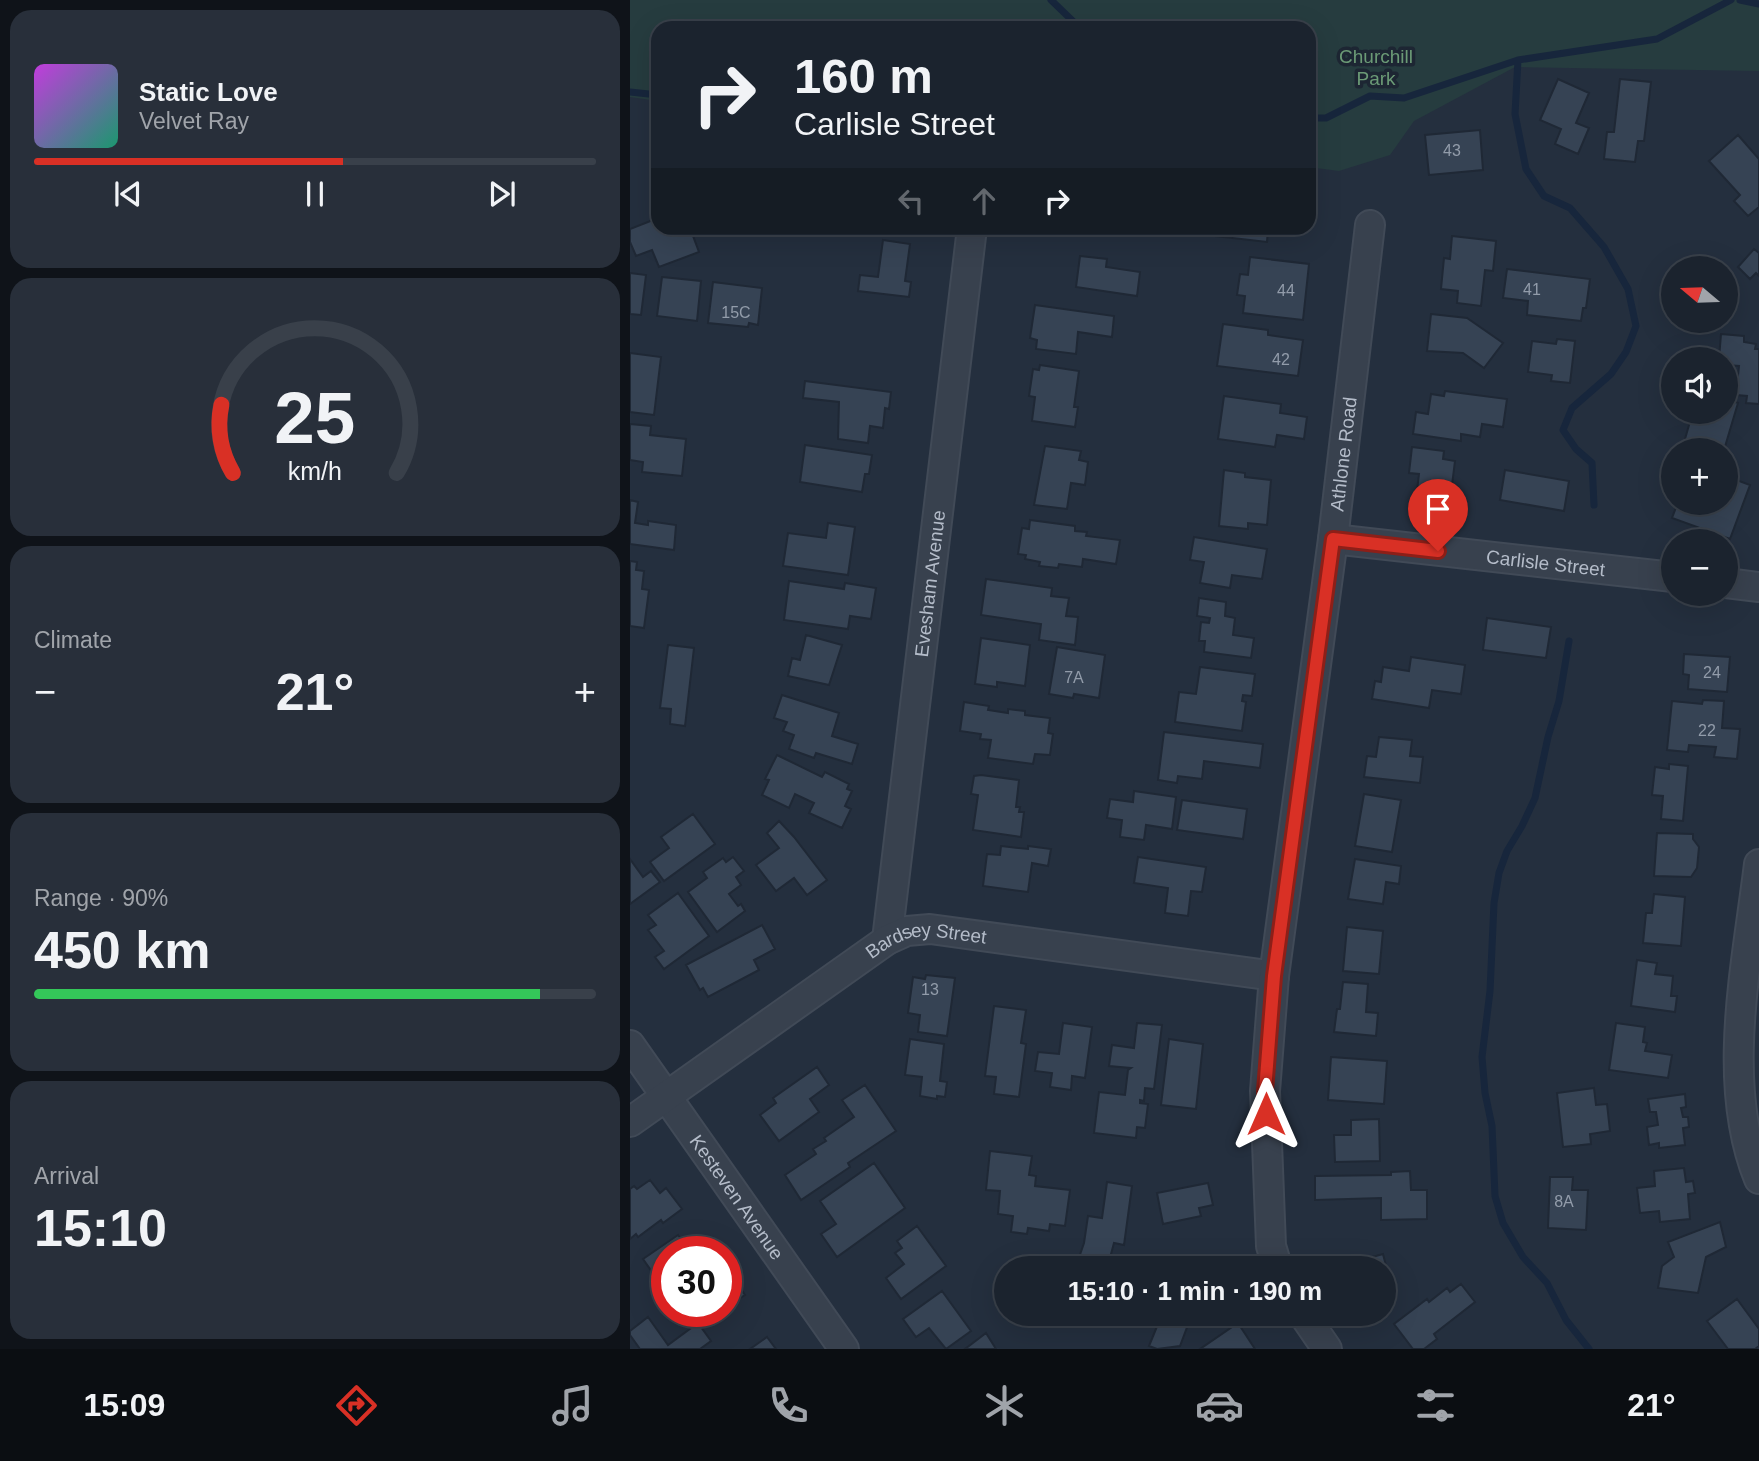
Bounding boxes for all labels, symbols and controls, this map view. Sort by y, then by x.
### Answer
park label: Churchill Park [1339,46,1413,89]
icon: right [679,49,770,140]
text: 160 m [794,49,933,103]
text: Static Love [139,77,278,107]
text: Carlisle Street [794,106,995,142]
text: Velvet Ray [139,108,249,134]
house number: 43 [1443,142,1461,159]
icon: previous [109,175,147,213]
icon: pause [296,175,334,213]
icon: next [483,175,521,213]
icon: left [892,182,930,220]
icon: ahead [965,182,1003,220]
icon: right [1038,182,1076,220]
north arrow [1661,256,1738,332]
map controls [1661,256,1738,606]
house number: 41 [1523,281,1541,298]
house number: 44 [1277,282,1295,299]
house number: 15C [721,304,751,321]
button: sound [1661,347,1738,424]
house number: 42 [1272,351,1290,368]
text: 25 [275,377,355,458]
street label: Athlone Road [1326,396,1361,513]
button: + [1661,438,1738,515]
text: km/h [288,456,342,484]
pin [1408,479,1468,551]
icon: arrive [1419,490,1457,528]
street label: Evesham Avenue [911,509,949,658]
button: − [1661,529,1738,606]
street label: Carlisle Street [1485,546,1607,580]
text: Climate [34,627,112,653]
text: 21° [276,663,354,721]
house number: 24 [1703,664,1721,681]
house number: 7A [1064,669,1084,686]
text: − [34,671,56,713]
text: + [574,671,596,713]
house number: 22 [1698,722,1716,739]
text: Range · 90% [34,885,168,911]
street label: Bardsey Street [862,919,988,963]
text: 450 km [34,921,210,979]
house number: 13 [921,981,939,998]
position arrow [1229,1077,1303,1151]
street label: Kesteven Avenue [686,1131,788,1264]
text: Arrival [34,1163,99,1189]
house number: 8A [1554,1193,1574,1210]
text: 15:10 [34,1199,167,1257]
speed limit sign: 30 [651,1236,742,1327]
text: 15:10 · 1 min · 190 m [1068,1276,1322,1306]
icon: directions [332,1381,381,1430]
icon: music [548,1381,597,1430]
icon: phone [764,1381,813,1430]
icon: climate [980,1381,1029,1430]
icon: car [1195,1381,1244,1430]
icon: filters [1411,1381,1460,1430]
text: 15:09 [83,1387,165,1423]
text: 21° [1627,1387,1676,1423]

